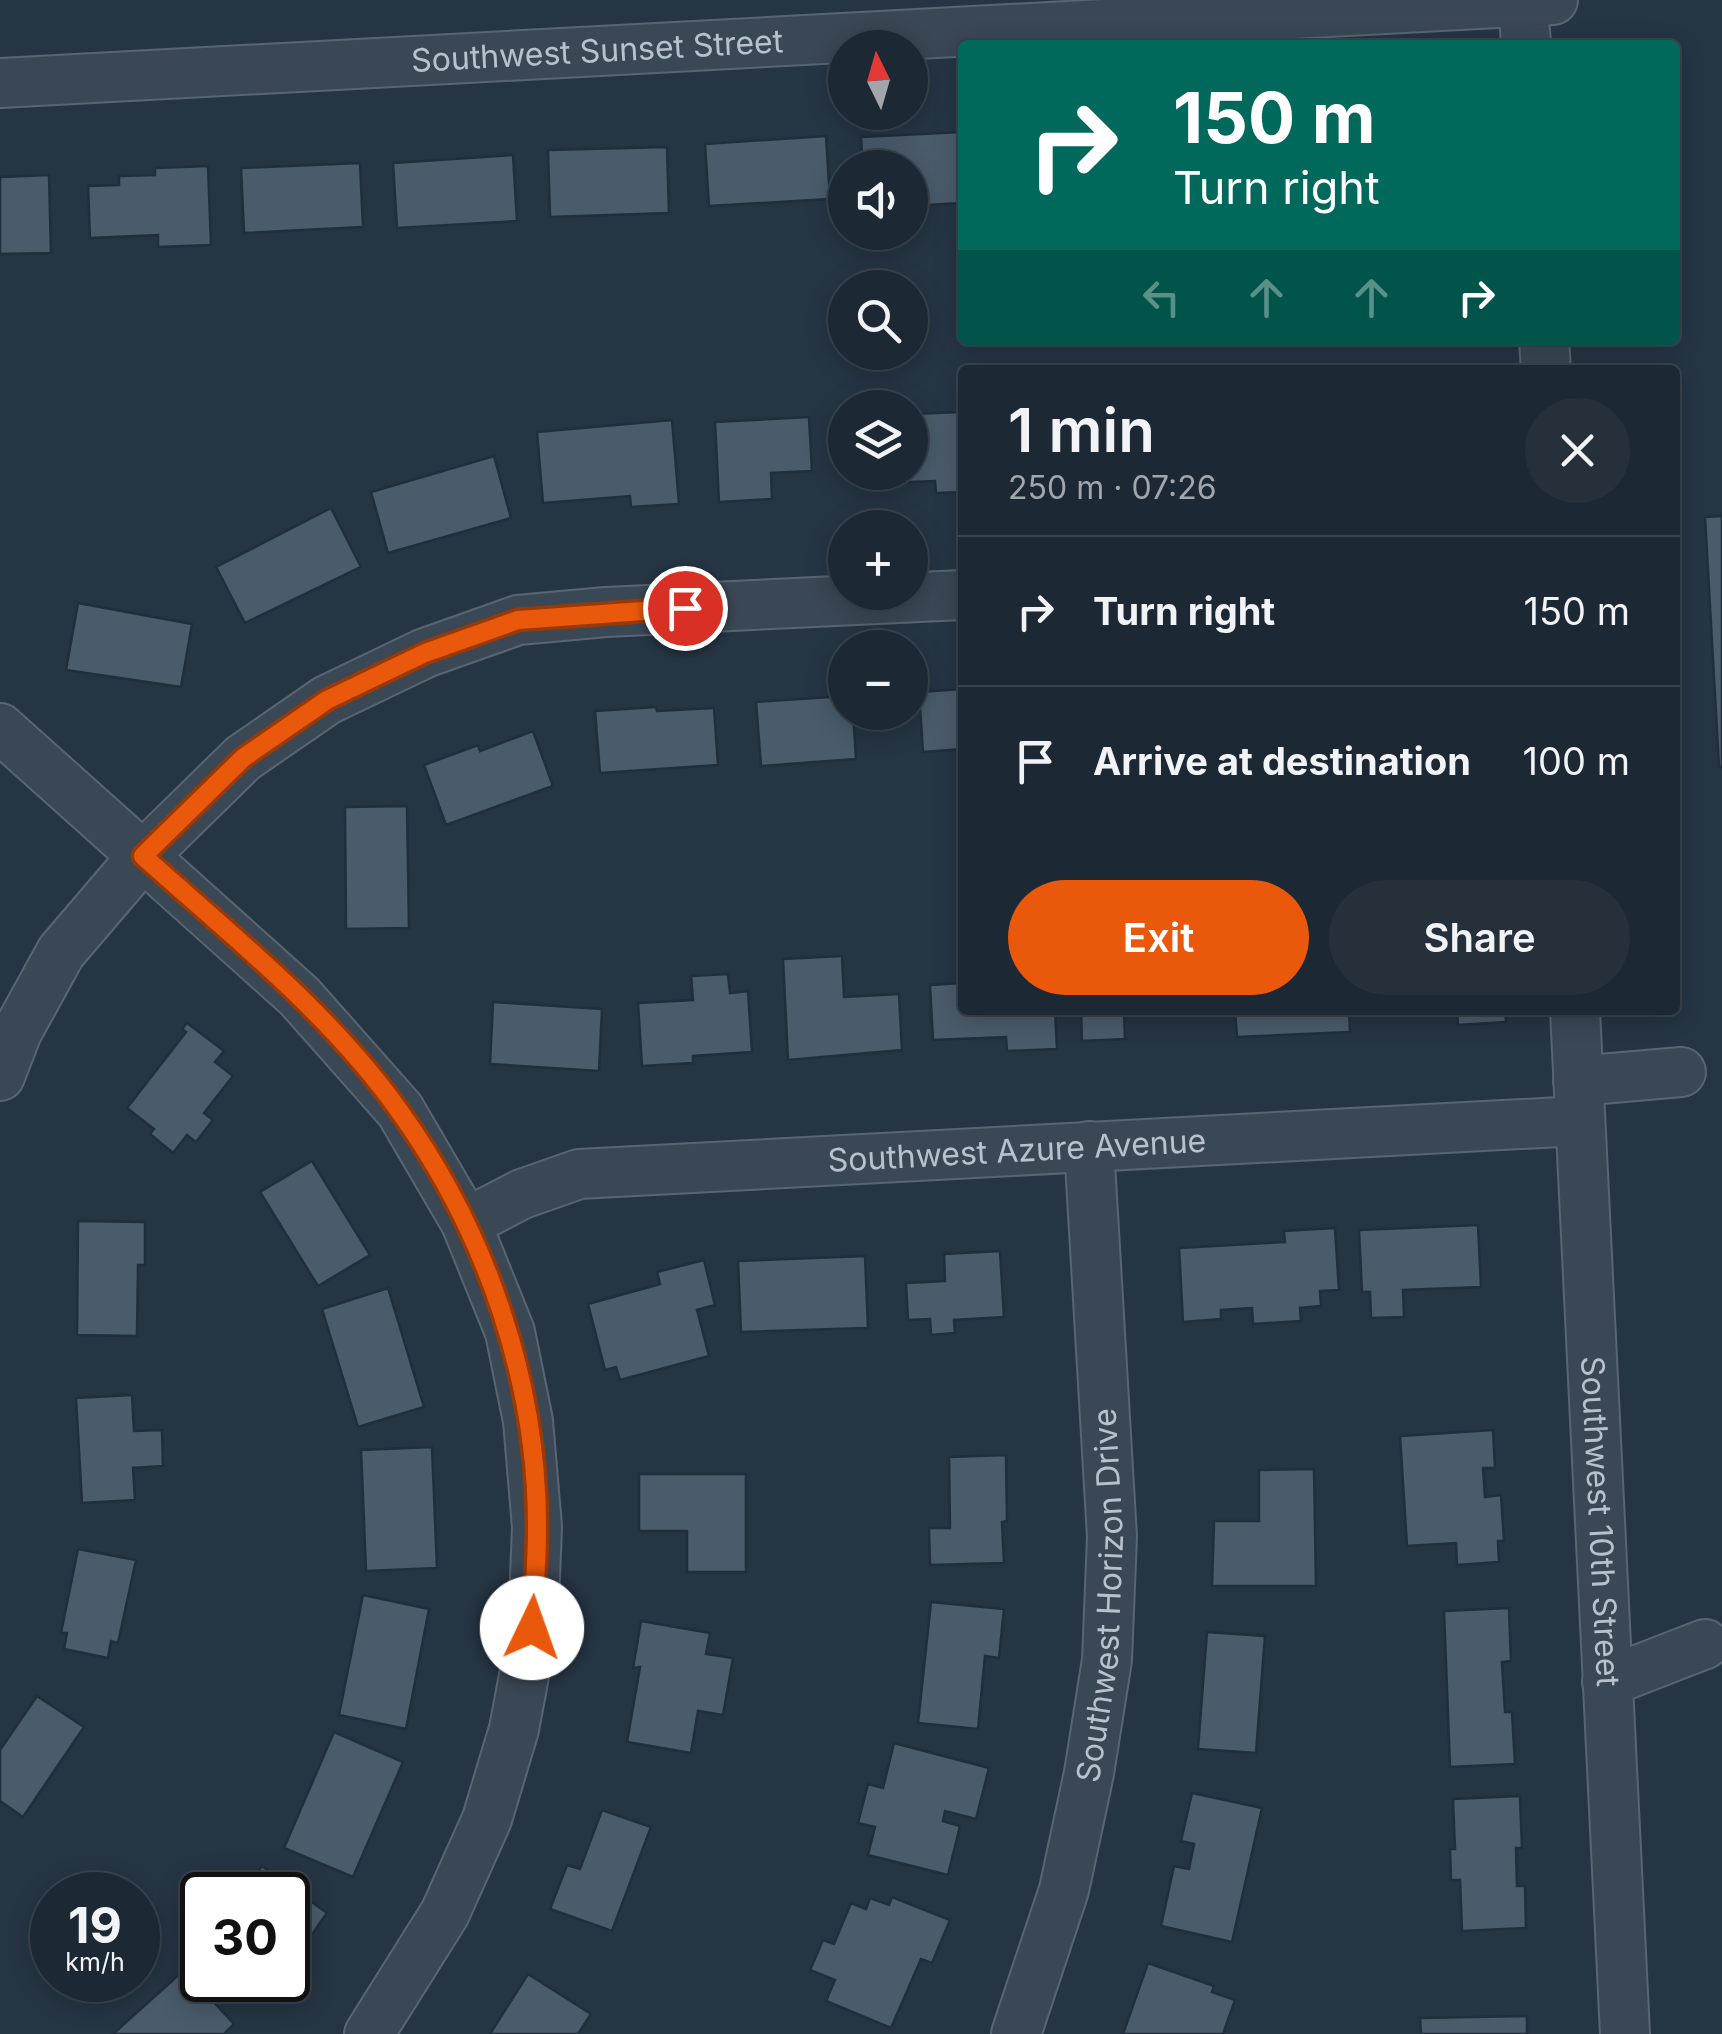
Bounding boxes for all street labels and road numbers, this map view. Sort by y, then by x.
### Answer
street label: Southwest Sunset Street [410,21,784,80]
street label: Southwest Azure Avenue [827,1121,1207,1180]
street label: Southwest 10th Street [1573,1355,1628,1688]
street label: Southwest Horizon Drive [1068,1407,1131,1785]

